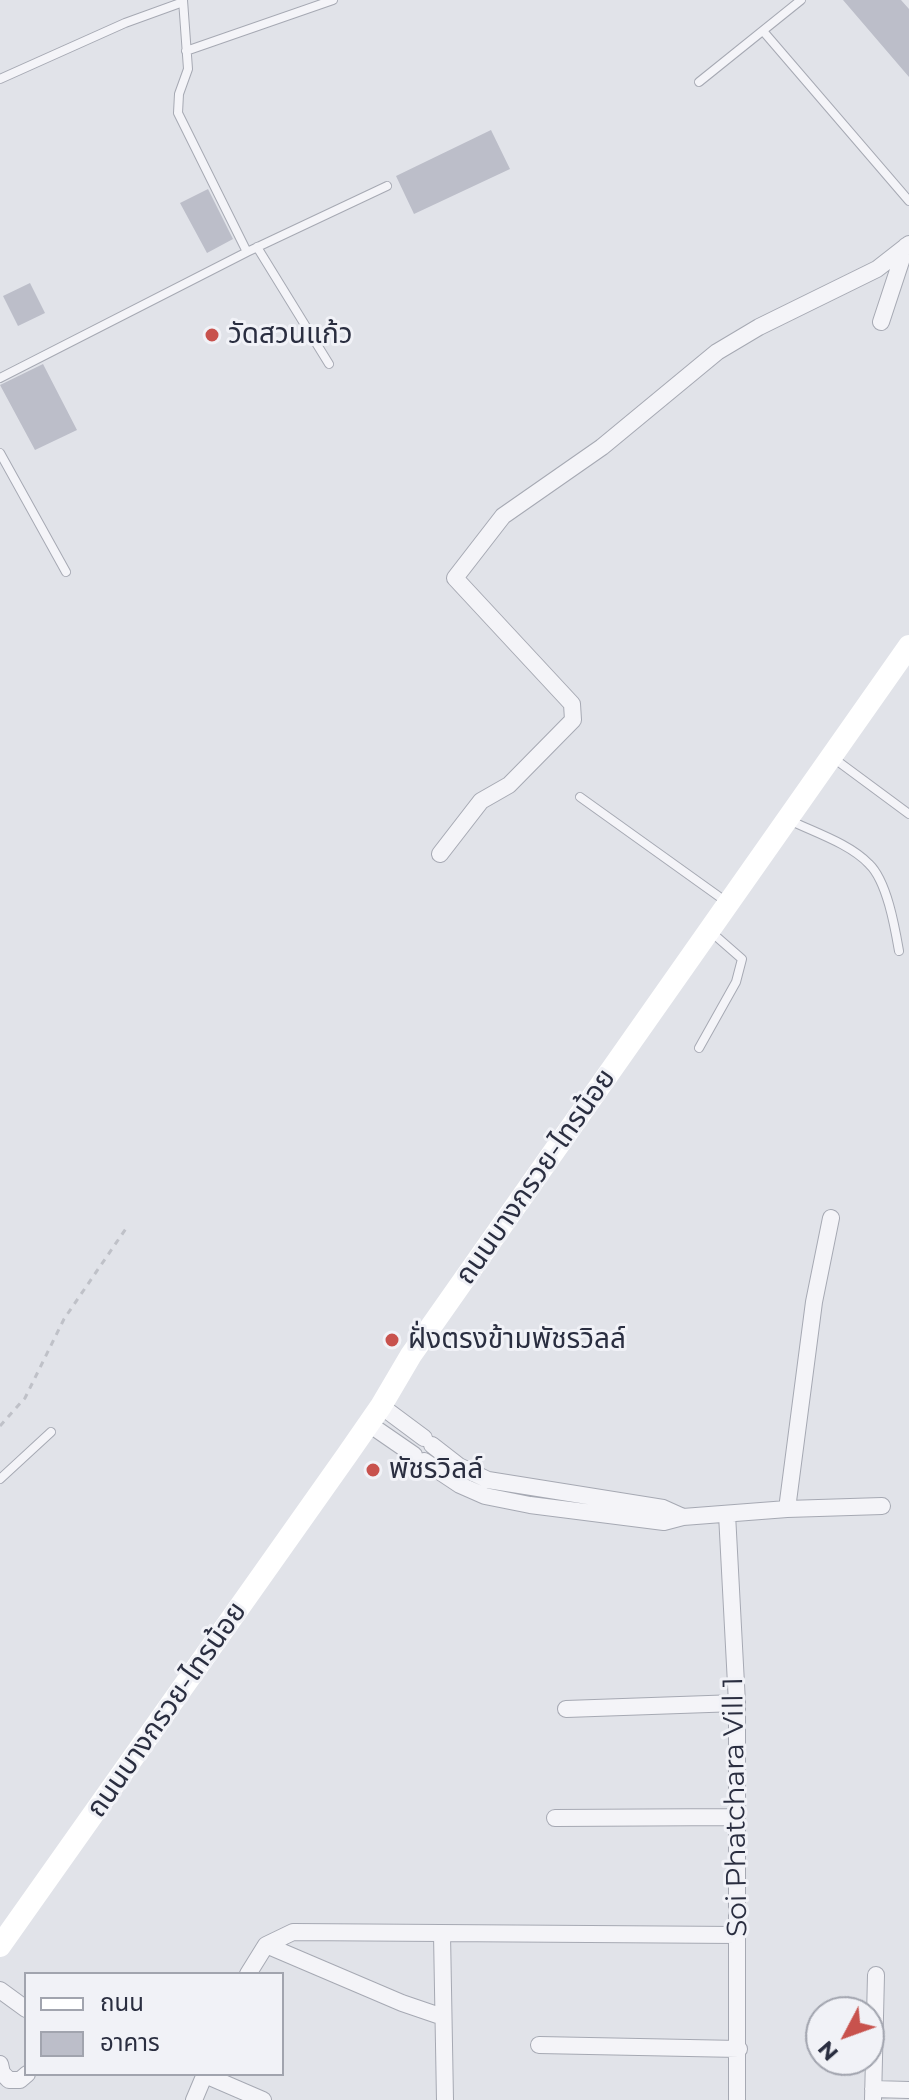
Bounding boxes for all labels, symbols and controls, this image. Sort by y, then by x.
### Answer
place label: วัดสวนแก้ว [228,318,352,352]
marker: วัดสวนแก้ว [203,326,221,344]
street label: ถนนบางกรวย-ไทรน้อย [449,1063,623,1291]
place label: ฝั่งตรงข้ามพัชรวิลล์ [408,1323,626,1357]
marker: ฝั่งตรงข้ามพัชรวิลล์ [383,1331,401,1349]
place label: พัชรวิลล์ [389,1453,483,1487]
marker: พัชรวิลล์ [364,1461,382,1479]
street label: ถนนบางกรวย-ไทรน้อย [80,1596,254,1824]
street label: Soi Phatchara Vill 1 [717,1677,755,1937]
legend [24,1972,284,2076]
text: ถนน [100,1988,144,2017]
north arrow [805,1996,885,2076]
text: อาคาร [100,2028,160,2057]
text: N [812,2035,844,2066]

